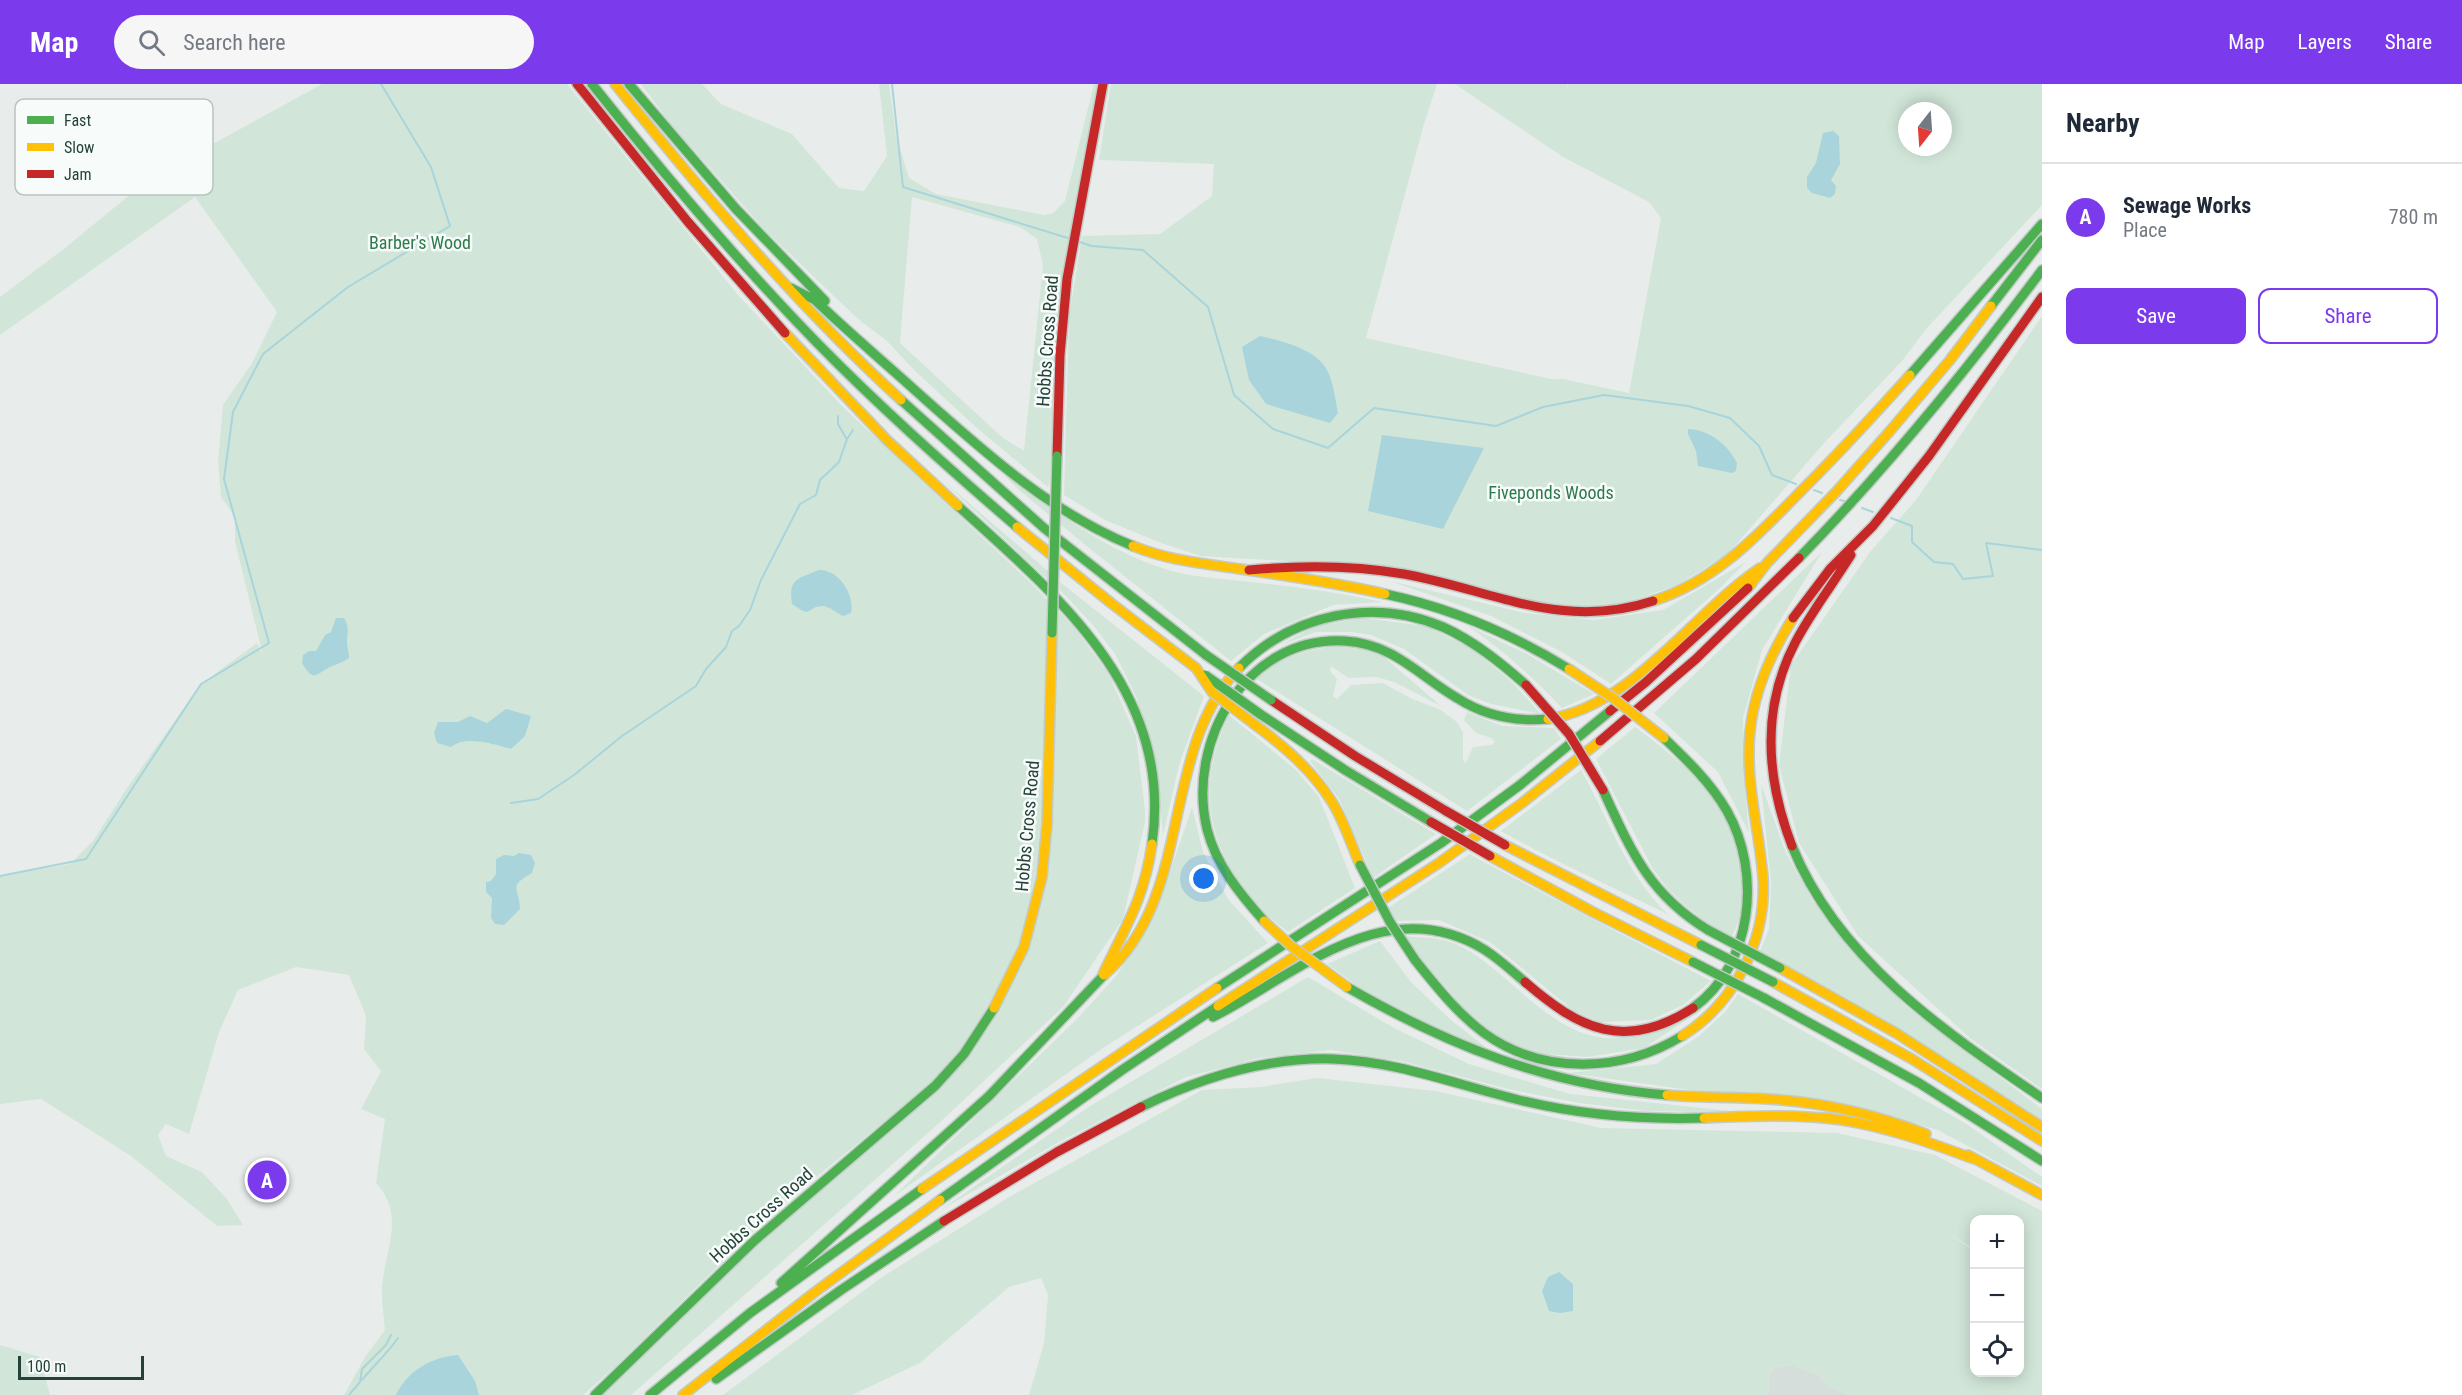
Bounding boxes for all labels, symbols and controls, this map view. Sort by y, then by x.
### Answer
search box [114,15,534,69]
text: Map [30,26,78,59]
icon: search [135,26,168,59]
text: Search here [183,30,286,55]
text: Map [2228,30,2265,54]
text: Layers [2298,30,2352,54]
text: Share [2385,30,2432,54]
legend [15,99,213,195]
north arrow [1898,102,1952,156]
text: Nearby [2066,108,2140,138]
text: Fast [64,111,91,130]
text: Slow [64,138,94,157]
text: Jam [64,165,91,184]
text: Sewage Works [2123,193,2251,218]
text: A [2080,205,2091,229]
text: 780 m [2389,205,2438,229]
text: Place [2123,218,2167,242]
park label: Barber's Wood [369,232,471,253]
street label: Hobbs Cross Road [1032,275,1062,407]
button: Save [2066,288,2246,344]
button: Share [2258,288,2438,344]
park label: Fiveponds Woods [1488,482,1614,503]
street label: Hobbs Cross Road [1011,760,1043,892]
your location [1189,864,1218,893]
pin: A [248,1158,286,1202]
street label: Hobbs Cross Road [705,1163,817,1267]
map controls [1970,1215,2024,1377]
button: + [1970,1215,2024,1269]
button: − [1970,1269,2024,1323]
button: locate [1970,1323,2024,1377]
scale bar [18,1353,144,1380]
text: 100 m [27,1357,66,1376]

